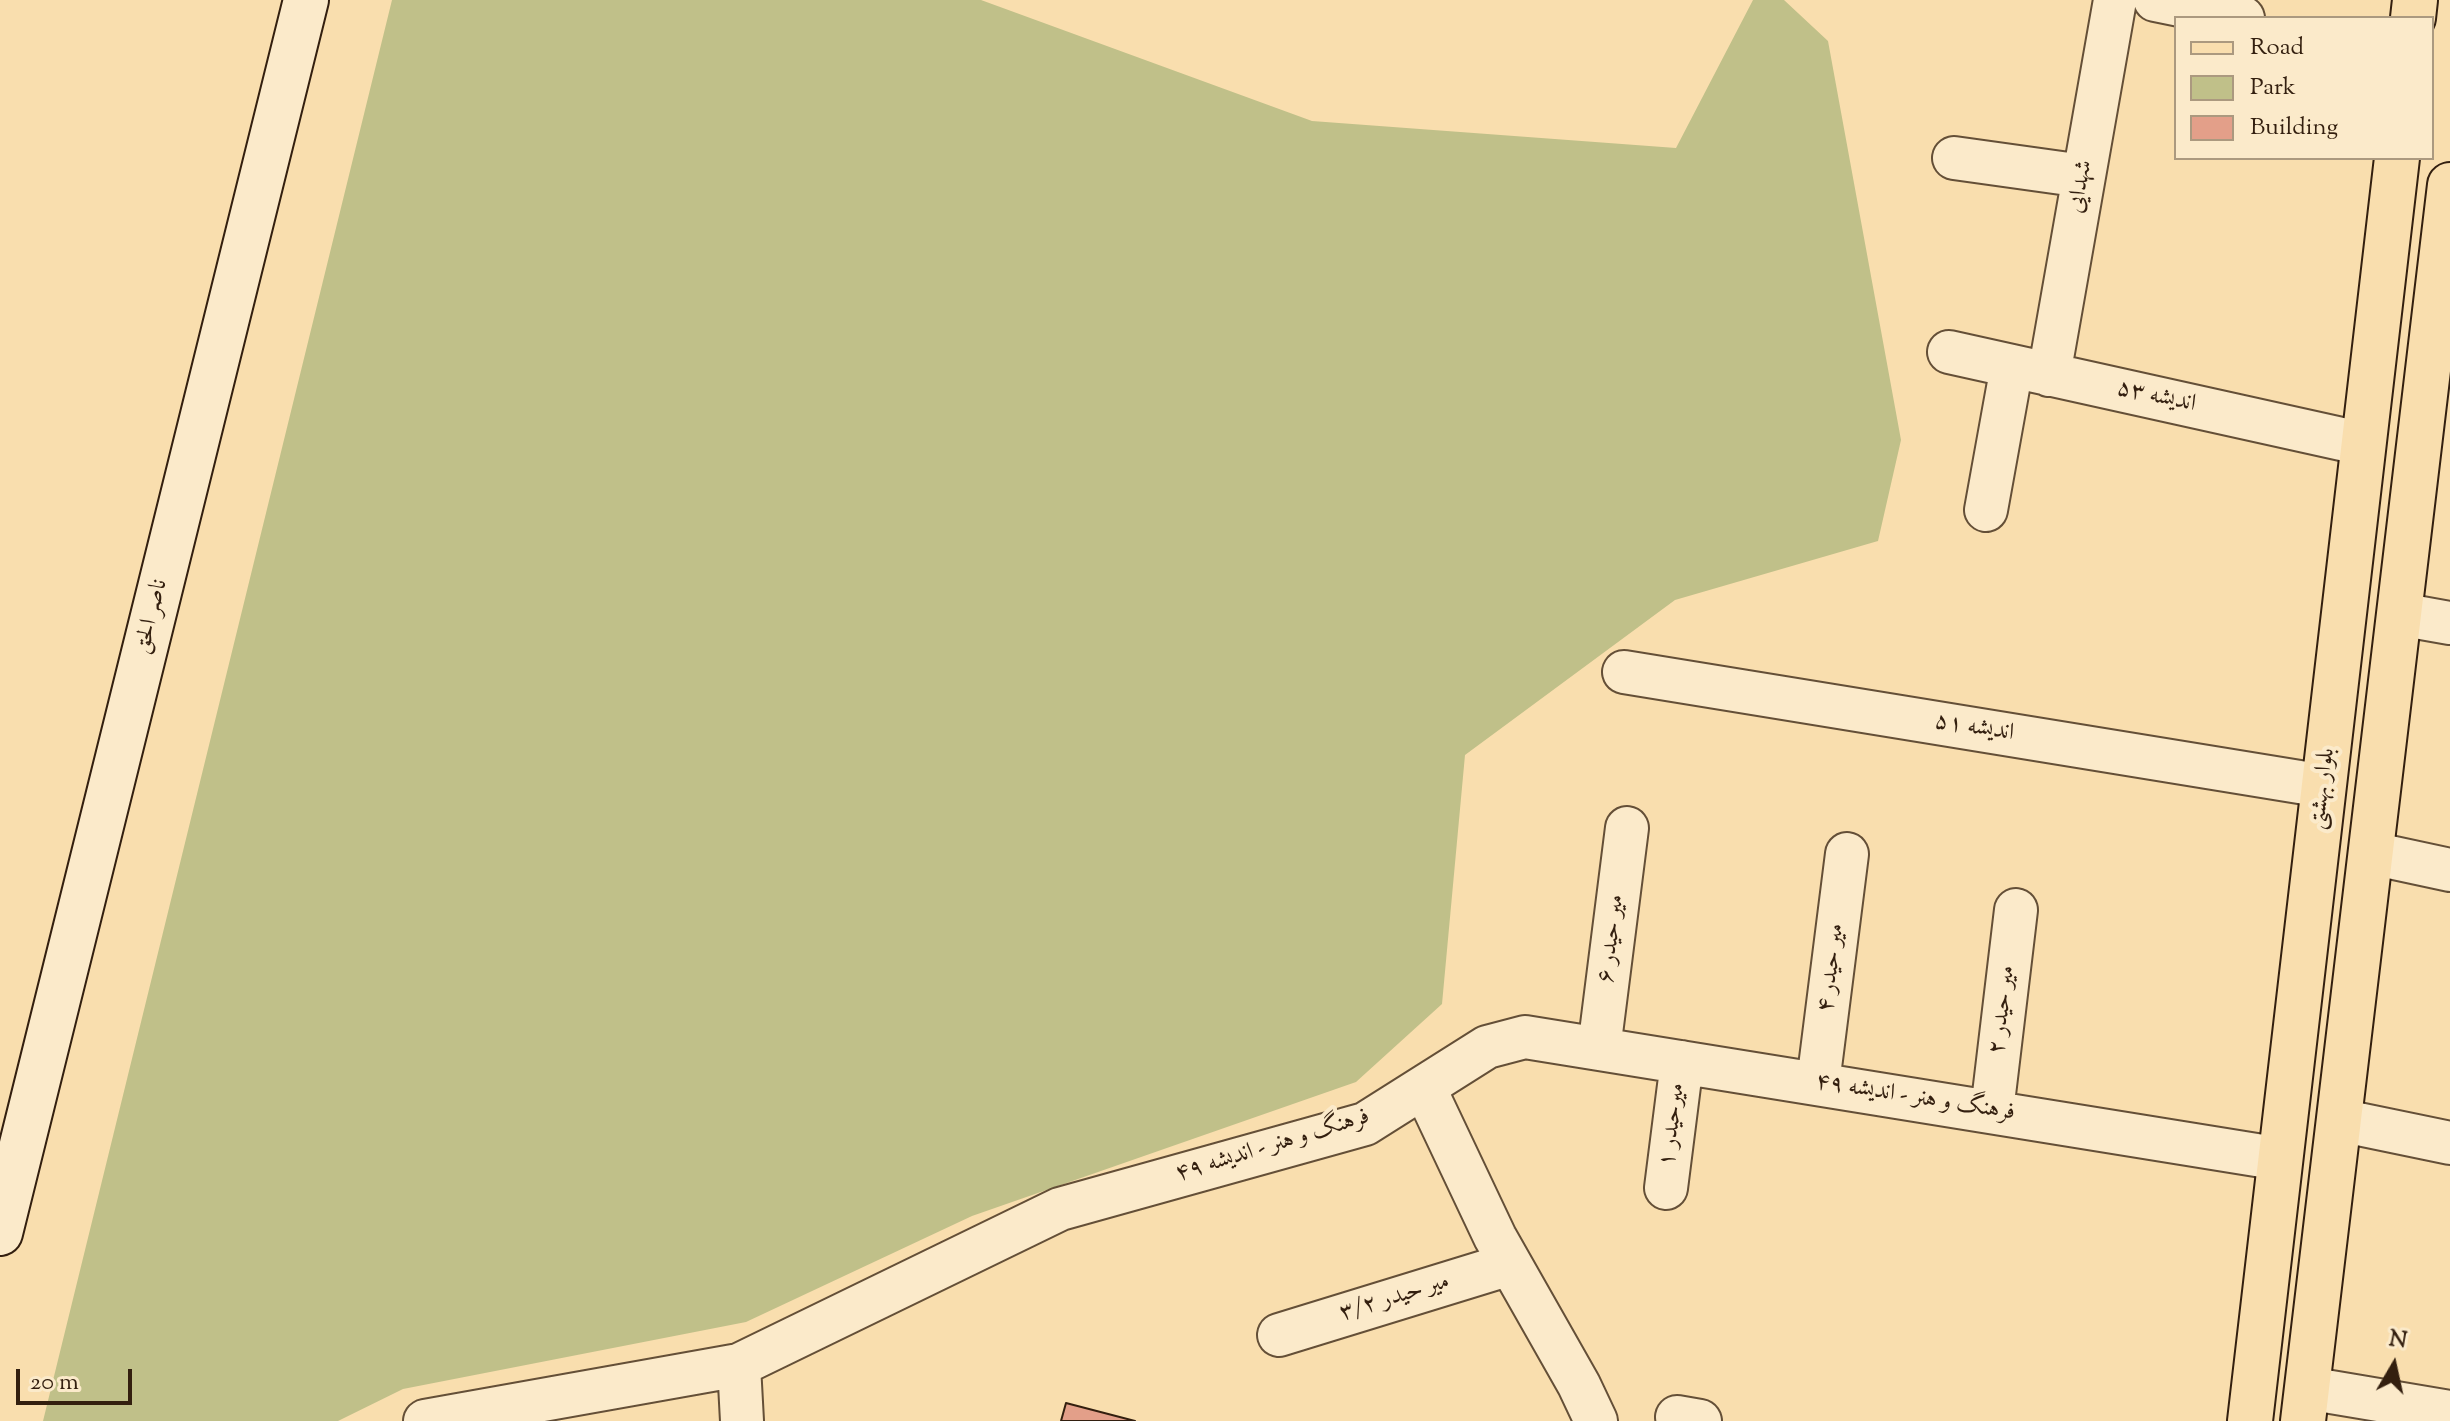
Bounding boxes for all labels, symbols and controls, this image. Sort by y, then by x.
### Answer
legend [2174,16,2434,160]
text: Road [2250,31,2304,65]
text: Park [2250,71,2296,105]
text: Building [2250,111,2338,145]
street label: شهدایی [2063,158,2101,216]
street label: اندیشه ۵۳ [2114,376,2198,420]
street label: ناصر الحق [130,577,176,657]
street label: اندیشه ۵۱ [1932,709,2016,749]
street label: بلوار بهشتی [2305,747,2343,831]
street label: میر حیدر ۶ [1593,893,1633,985]
street label: میر حیدر ۴ [1813,922,1853,1014]
street label: میر حیدر ۲ [1984,964,2024,1056]
street label: فرهنگ و هنر - اندیشه ۴۹ [1813,1069,2017,1129]
street label: میرحیدر ۱ [1655,1081,1693,1169]
street label: فرهنگ و هنر - اندیشه ۴۹ [1172,1104,1374,1190]
street label: میر حیدر ۳/۲ [1337,1269,1453,1329]
text: N [2387,1324,2409,1358]
north arrow [2354,1325,2434,1405]
scale bar [20,1353,136,1403]
text: 20 m [30,1366,79,1400]

